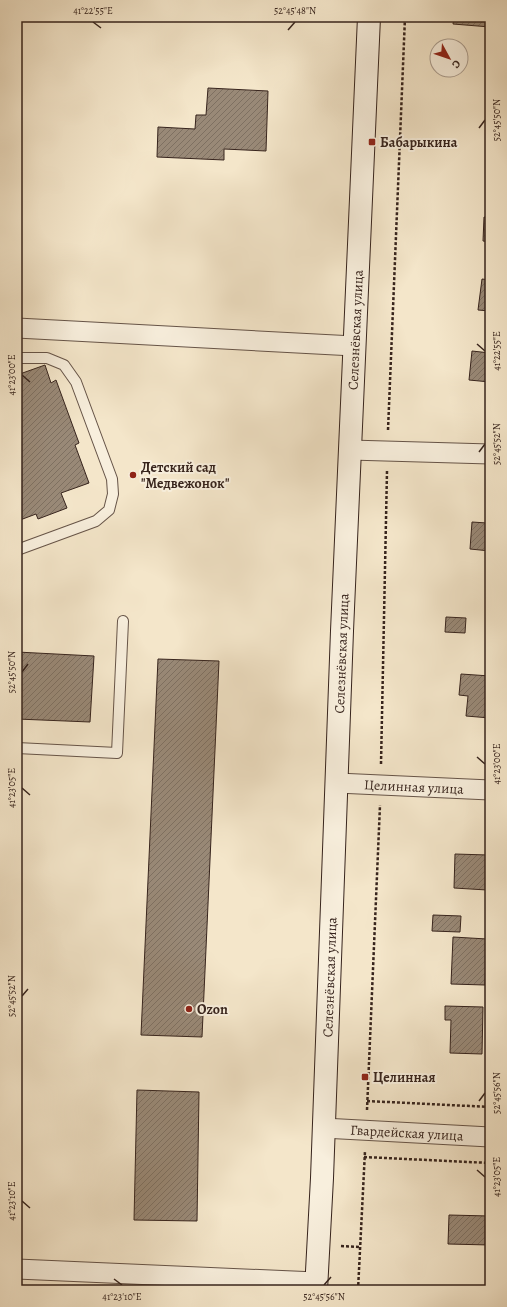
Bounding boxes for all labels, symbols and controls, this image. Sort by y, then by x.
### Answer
text: 41°22'55"E [73,4,113,17]
text: 52°45'48"N [274,4,316,17]
north arrow [429,38,469,78]
text: С [448,57,464,72]
text: 52°45'50"N [490,99,503,141]
place label: Бабарыкина [380,133,458,152]
marker: Бабарыкина [367,137,377,147]
street label: Селезнёвская улица [344,269,368,390]
text: 41°22'55"E [490,331,503,371]
text: 41°23'00"E [5,354,18,396]
text: 52°45'52"N [490,423,503,465]
place label: Детский сад "Медвежонок" [141,458,230,493]
marker: Детский сад "Медвежонок" [128,470,138,480]
street label: Селезнёвская улица [330,592,354,714]
text: 52°45'50"N [5,651,18,693]
text: 41°23'00"E [490,743,503,785]
text: 41°23'05"E [5,768,18,808]
street label: Целинная улица [364,775,465,799]
street label: Селезнёвская улица [318,916,342,1038]
text: 52°45'52"N [5,975,18,1017]
place label: Ozon [197,1000,228,1019]
marker: Ozon [184,1004,194,1014]
place label: Целинная [373,1068,435,1087]
marker: Целинная [360,1072,370,1082]
text: 52°45'56"N [490,1072,503,1114]
street label: Гвардейская улица [350,1120,464,1146]
text: 41°23'05"E [490,1157,503,1197]
text: 41°23'10"E [5,1181,18,1221]
text: 41°23'10"E [102,1290,142,1303]
text: 52°45'56"N [303,1290,345,1303]

